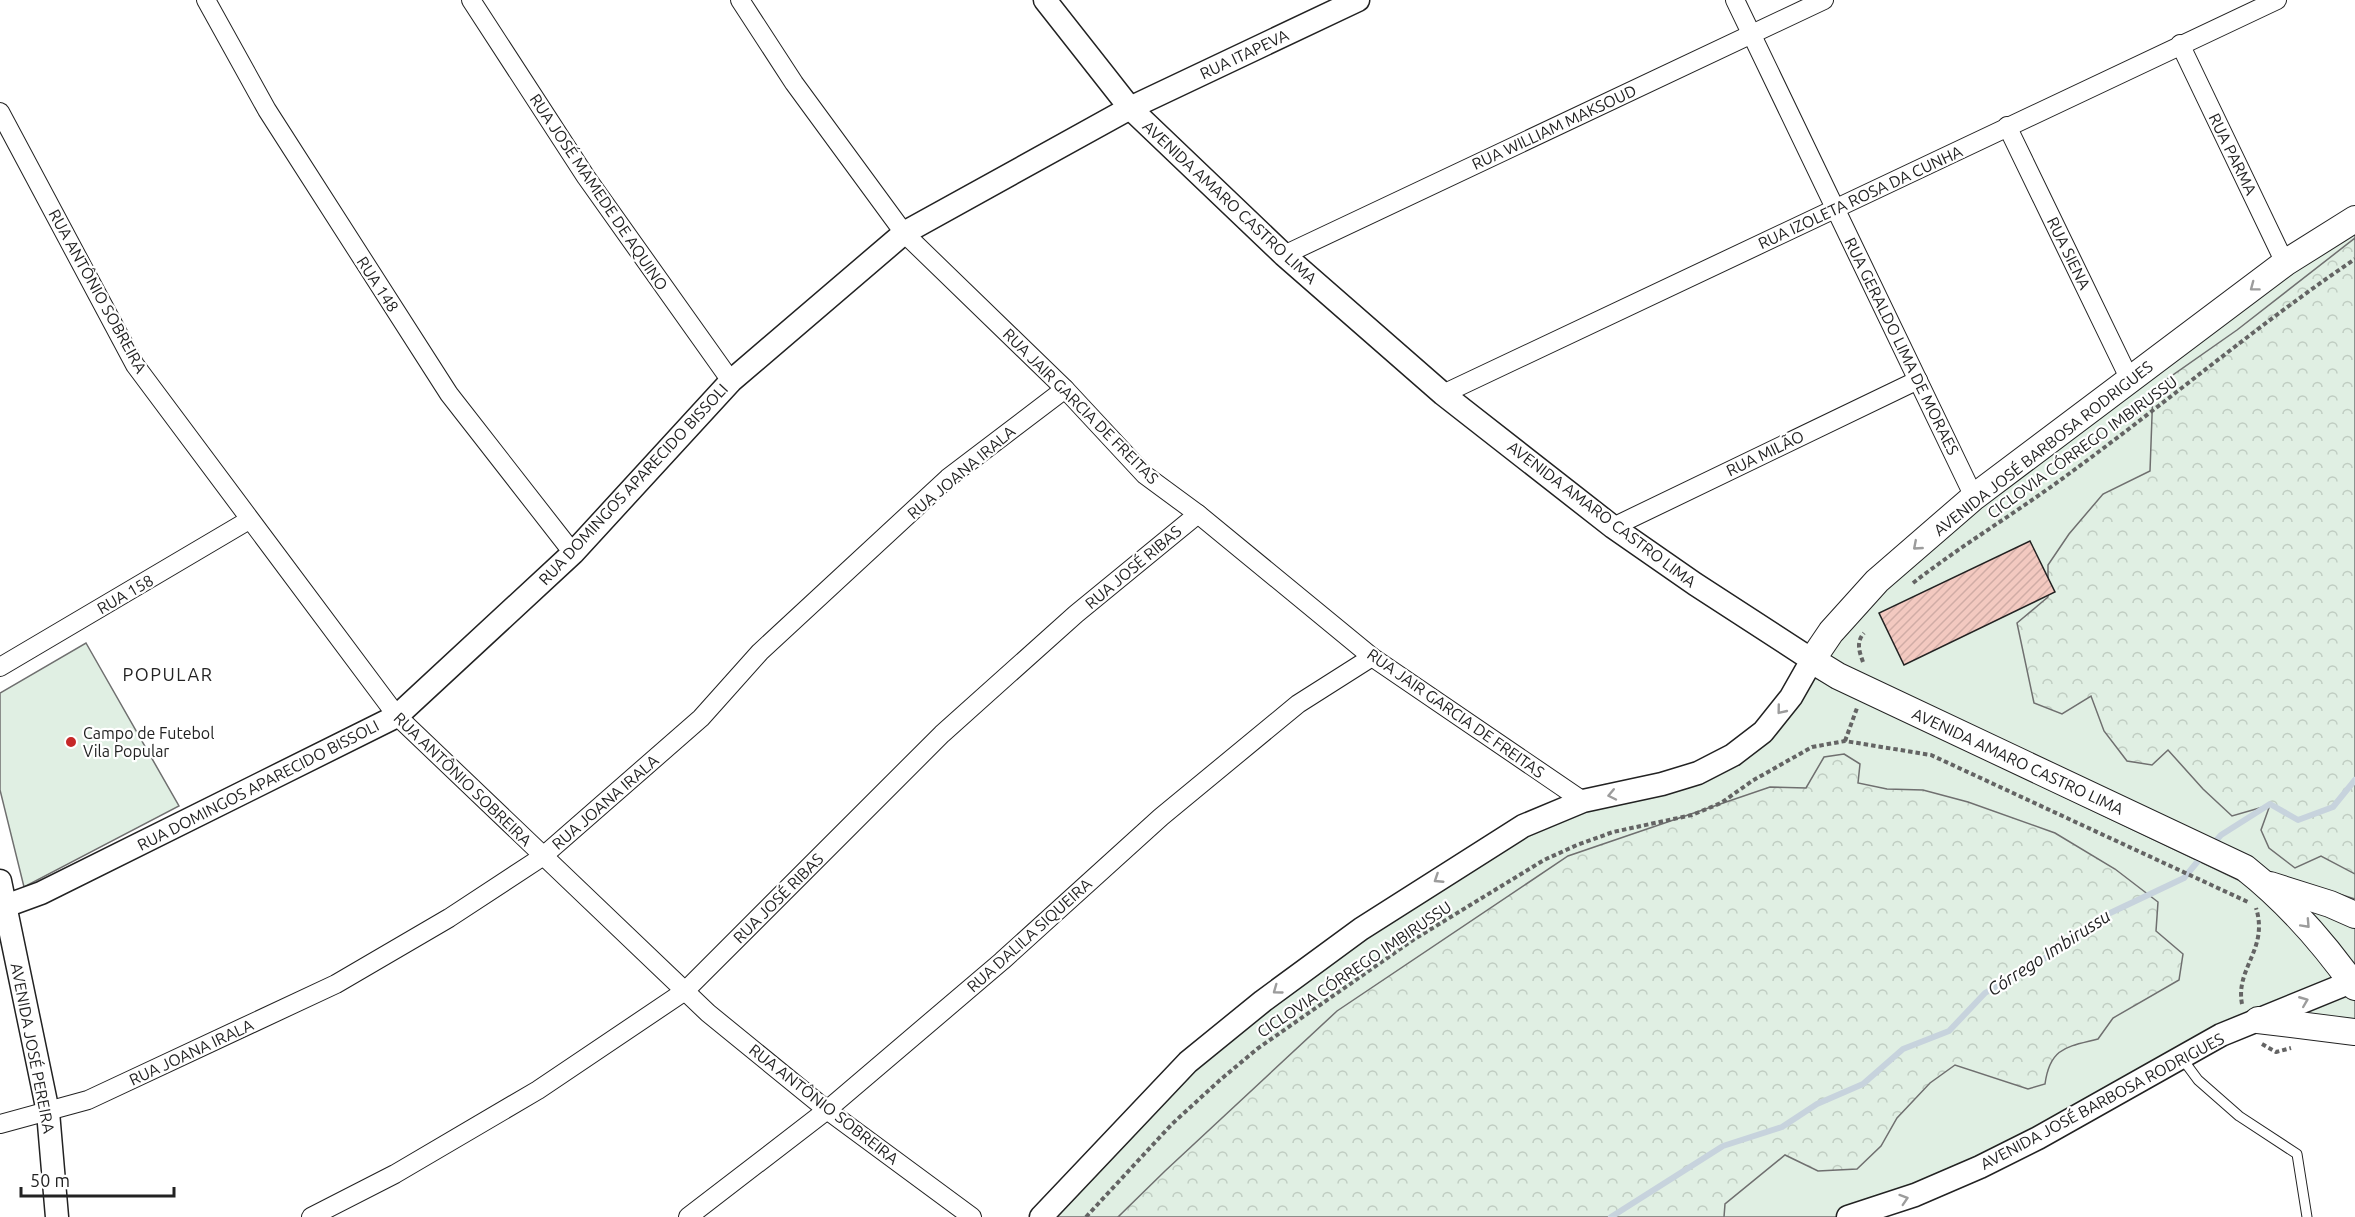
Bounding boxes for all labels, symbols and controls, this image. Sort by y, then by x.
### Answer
street label: RUA ITAPEVA [1197,25,1292,82]
street label: RUA WILLIAM MAKSOUD [1469,81,1639,173]
street label: RUA JOSÉ MAMEDE DE AQUINO [526,89,673,294]
street label: RUA PARMA [2206,110,2261,198]
street label: AVENIDA AMARO CASTRO LIMA [1139,117,1321,288]
street label: RUA IZOLETA ROSA DA CUNHA [1755,141,1965,252]
street label: RUA ANTÔNIO SOBREIRA [45,206,152,376]
street label: RUA SIENA [2044,214,2094,293]
street label: RUA GERALDO LIMA DE MORAES [1841,234,1963,458]
street label: RUA 148 [354,253,402,315]
one-way arrow [2249,279,2260,290]
street label: RUA JAIR GARCIA DE FREITAS [1000,325,1162,487]
street label: AVENIDA JOSÉ BARBOSA RODRIGUES [1929,355,2156,539]
street label: CICLOVIA CÓRREGO IMBIRUSSU [1983,371,2180,522]
street label: RUA DOMINGOS APARECIDO BISSOLI [535,380,731,588]
street label: RUA JOANA IRALA [904,421,1019,522]
street label: RUA MILÃO [1723,426,1807,480]
street label: AVENIDA AMARO CASTRO LIMA [1504,437,1700,591]
street label: RUA JOSÉ RIBAS [1080,520,1185,612]
one-way arrow [1912,539,1923,550]
street label: RUA 158 [94,571,156,617]
street label: RUA JAIR GARCIA DE FREITAS [1364,645,1548,781]
district label: POPULAR [123,664,213,684]
one-way arrow [1777,703,1788,714]
street label: AVENIDA AMARO CASTRO LIMA [1910,704,2127,818]
street label: RUA ANTÔNIO SOBREIRA [390,708,537,850]
street label: RUA DOMINGOS APARECIDO BISSOLI [134,716,382,854]
place label: Campo de Futebol Vila Popular [83,724,214,760]
marker: Campo de Futebol Vila Popular [64,735,78,749]
street label: RUA JOANA IRALA [548,751,662,853]
one-way arrow [1607,788,1617,801]
street label: RUA JOSÉ RIBAS [728,848,827,947]
one-way arrow [1433,872,1444,883]
street label: RUA DALILA SIQUEIRA [963,874,1095,996]
street label: CICLOVIA CÓRREGO IMBIRUSSU [1253,896,1454,1041]
water label: Córrego Imbirussu [1983,905,2114,999]
one-way arrow [2299,917,2310,928]
street label: AVENIDA JOSÉ PEREIRA [8,961,60,1135]
one-way arrow [1273,983,1284,994]
one-way arrow [2298,996,2309,1008]
street label: RUA JOANA IRALA [126,1015,256,1089]
street label: AVENIDA JOSÉ BARBOSA RODRIGUES [1976,1027,2227,1173]
street label: RUA ANTÔNIO SOBREIRA [746,1039,903,1168]
scale bar [21,1160,174,1198]
text: 50 m [30,1170,70,1190]
one-way arrow [1898,1193,1909,1206]

